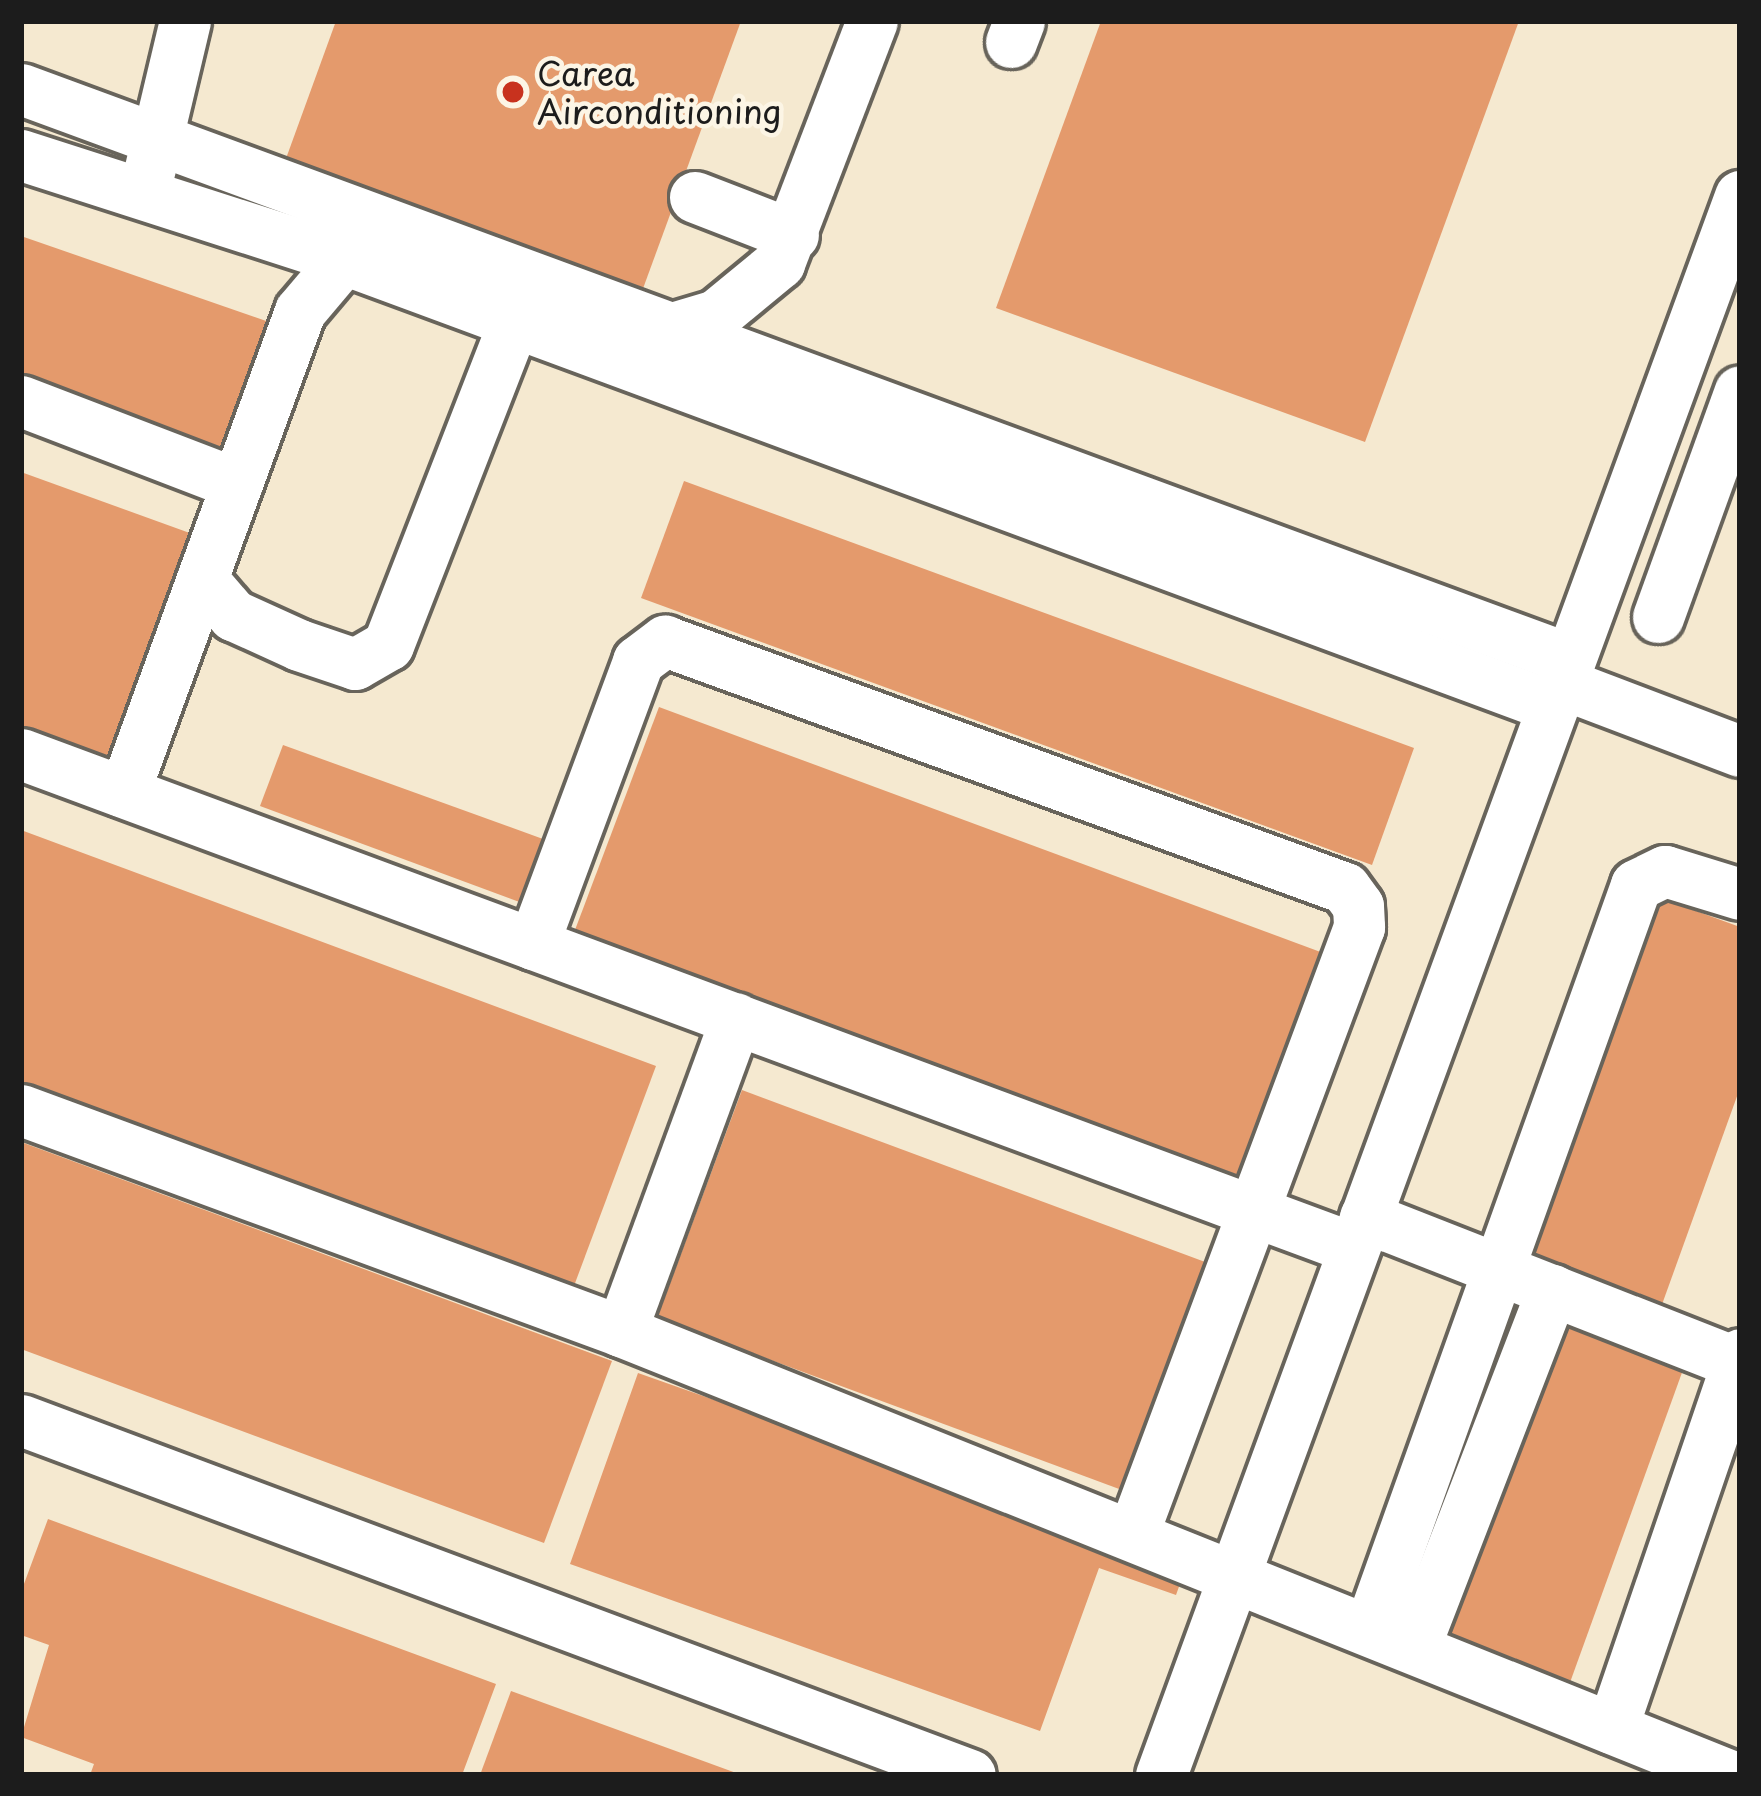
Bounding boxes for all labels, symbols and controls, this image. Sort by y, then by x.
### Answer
place label: Carea Airconditioning [537,53,782,131]
marker: Carea Airconditioning [500,79,526,105]

